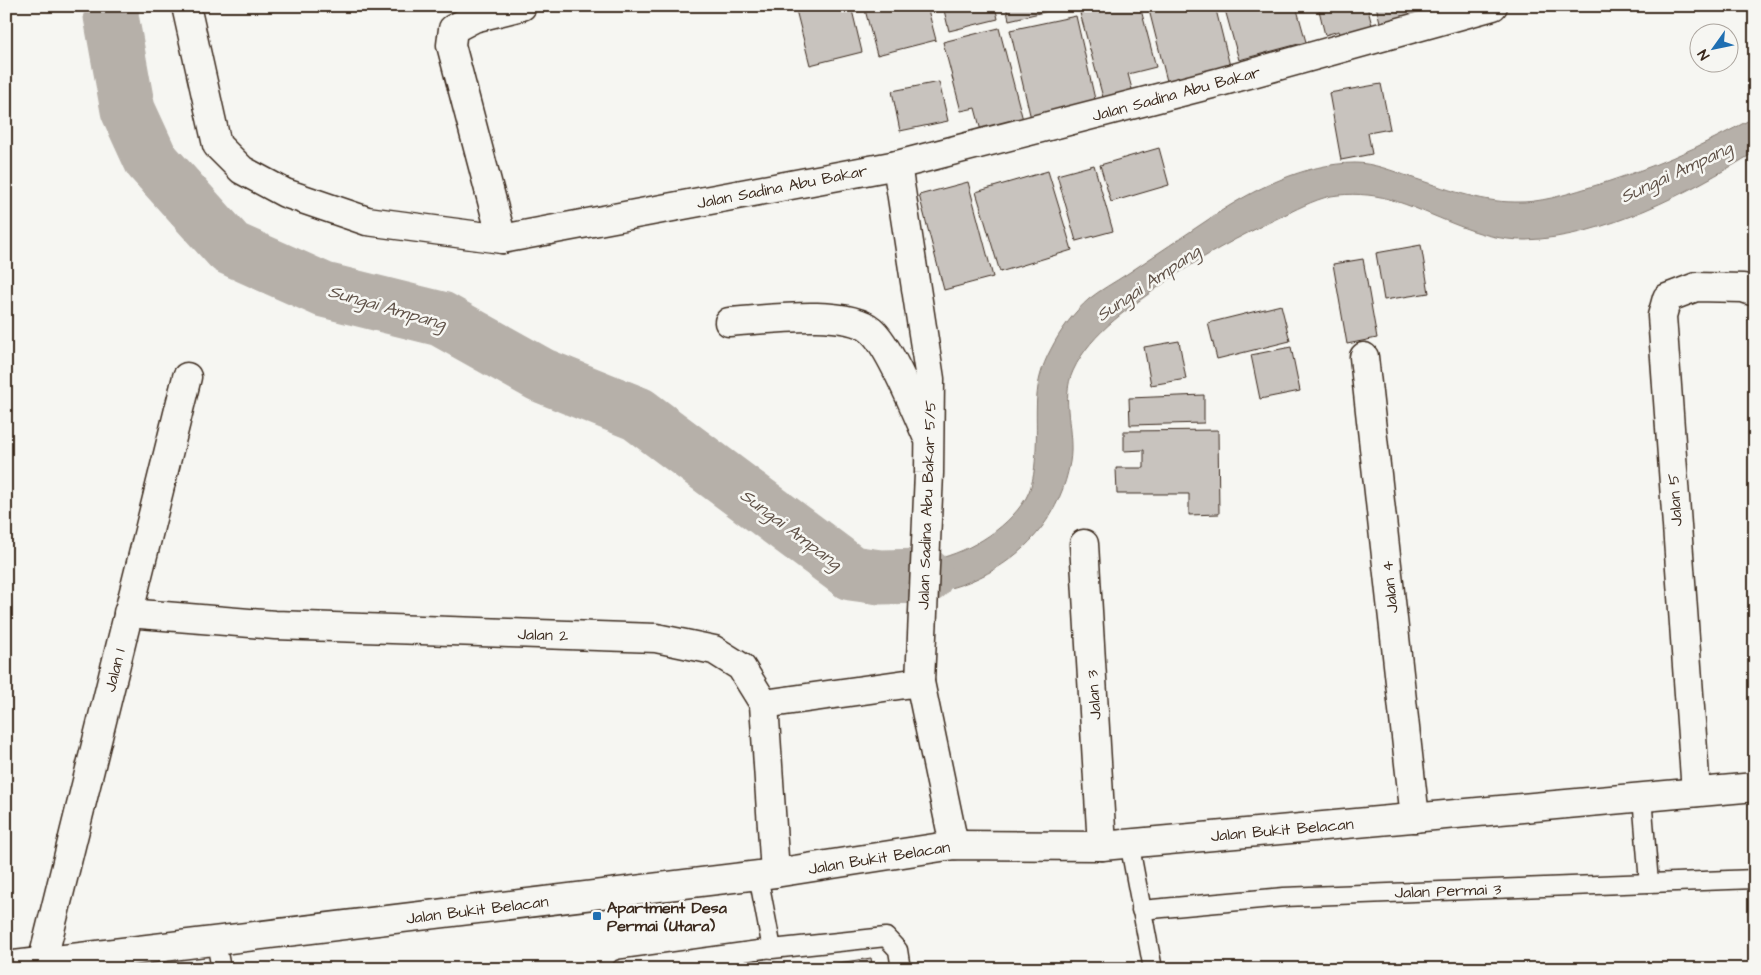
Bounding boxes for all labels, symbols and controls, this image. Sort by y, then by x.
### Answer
north arrow [1688,22,1738,72]
text: N [1693,45,1715,64]
street label: Jalan Sadina Abu Bakar [1090,61,1263,127]
water label: Sungai Ampang [1616,135,1738,210]
street label: Jalan Sadina Abu Bakar [695,160,870,214]
water label: Sungai Ampang [1091,238,1207,328]
water label: Sungai Ampang [325,279,450,338]
street label: Jalan Sadina Abu Bakar 5/5 [912,399,942,610]
street label: Jalan 5 [1662,472,1688,527]
water label: Sungai Ampang [734,483,848,578]
street label: Jalan 4 [1376,559,1404,614]
street label: Jalan 2 [517,623,569,647]
street label: Jalan 1 [99,646,131,694]
street label: Jalan 3 [1081,669,1107,721]
street label: Jalan Bukit Belacan [1210,813,1354,847]
street label: Jalan Bukit Belacan [807,836,952,880]
street label: Jalan Permai 3 [1394,878,1502,904]
street label: Jalan Bukit Belacan [405,890,550,930]
place label: Apartment Desa Permai (Utara) [607,897,728,937]
marker: Apartment Desa Permai (Utara) [591,910,603,922]

